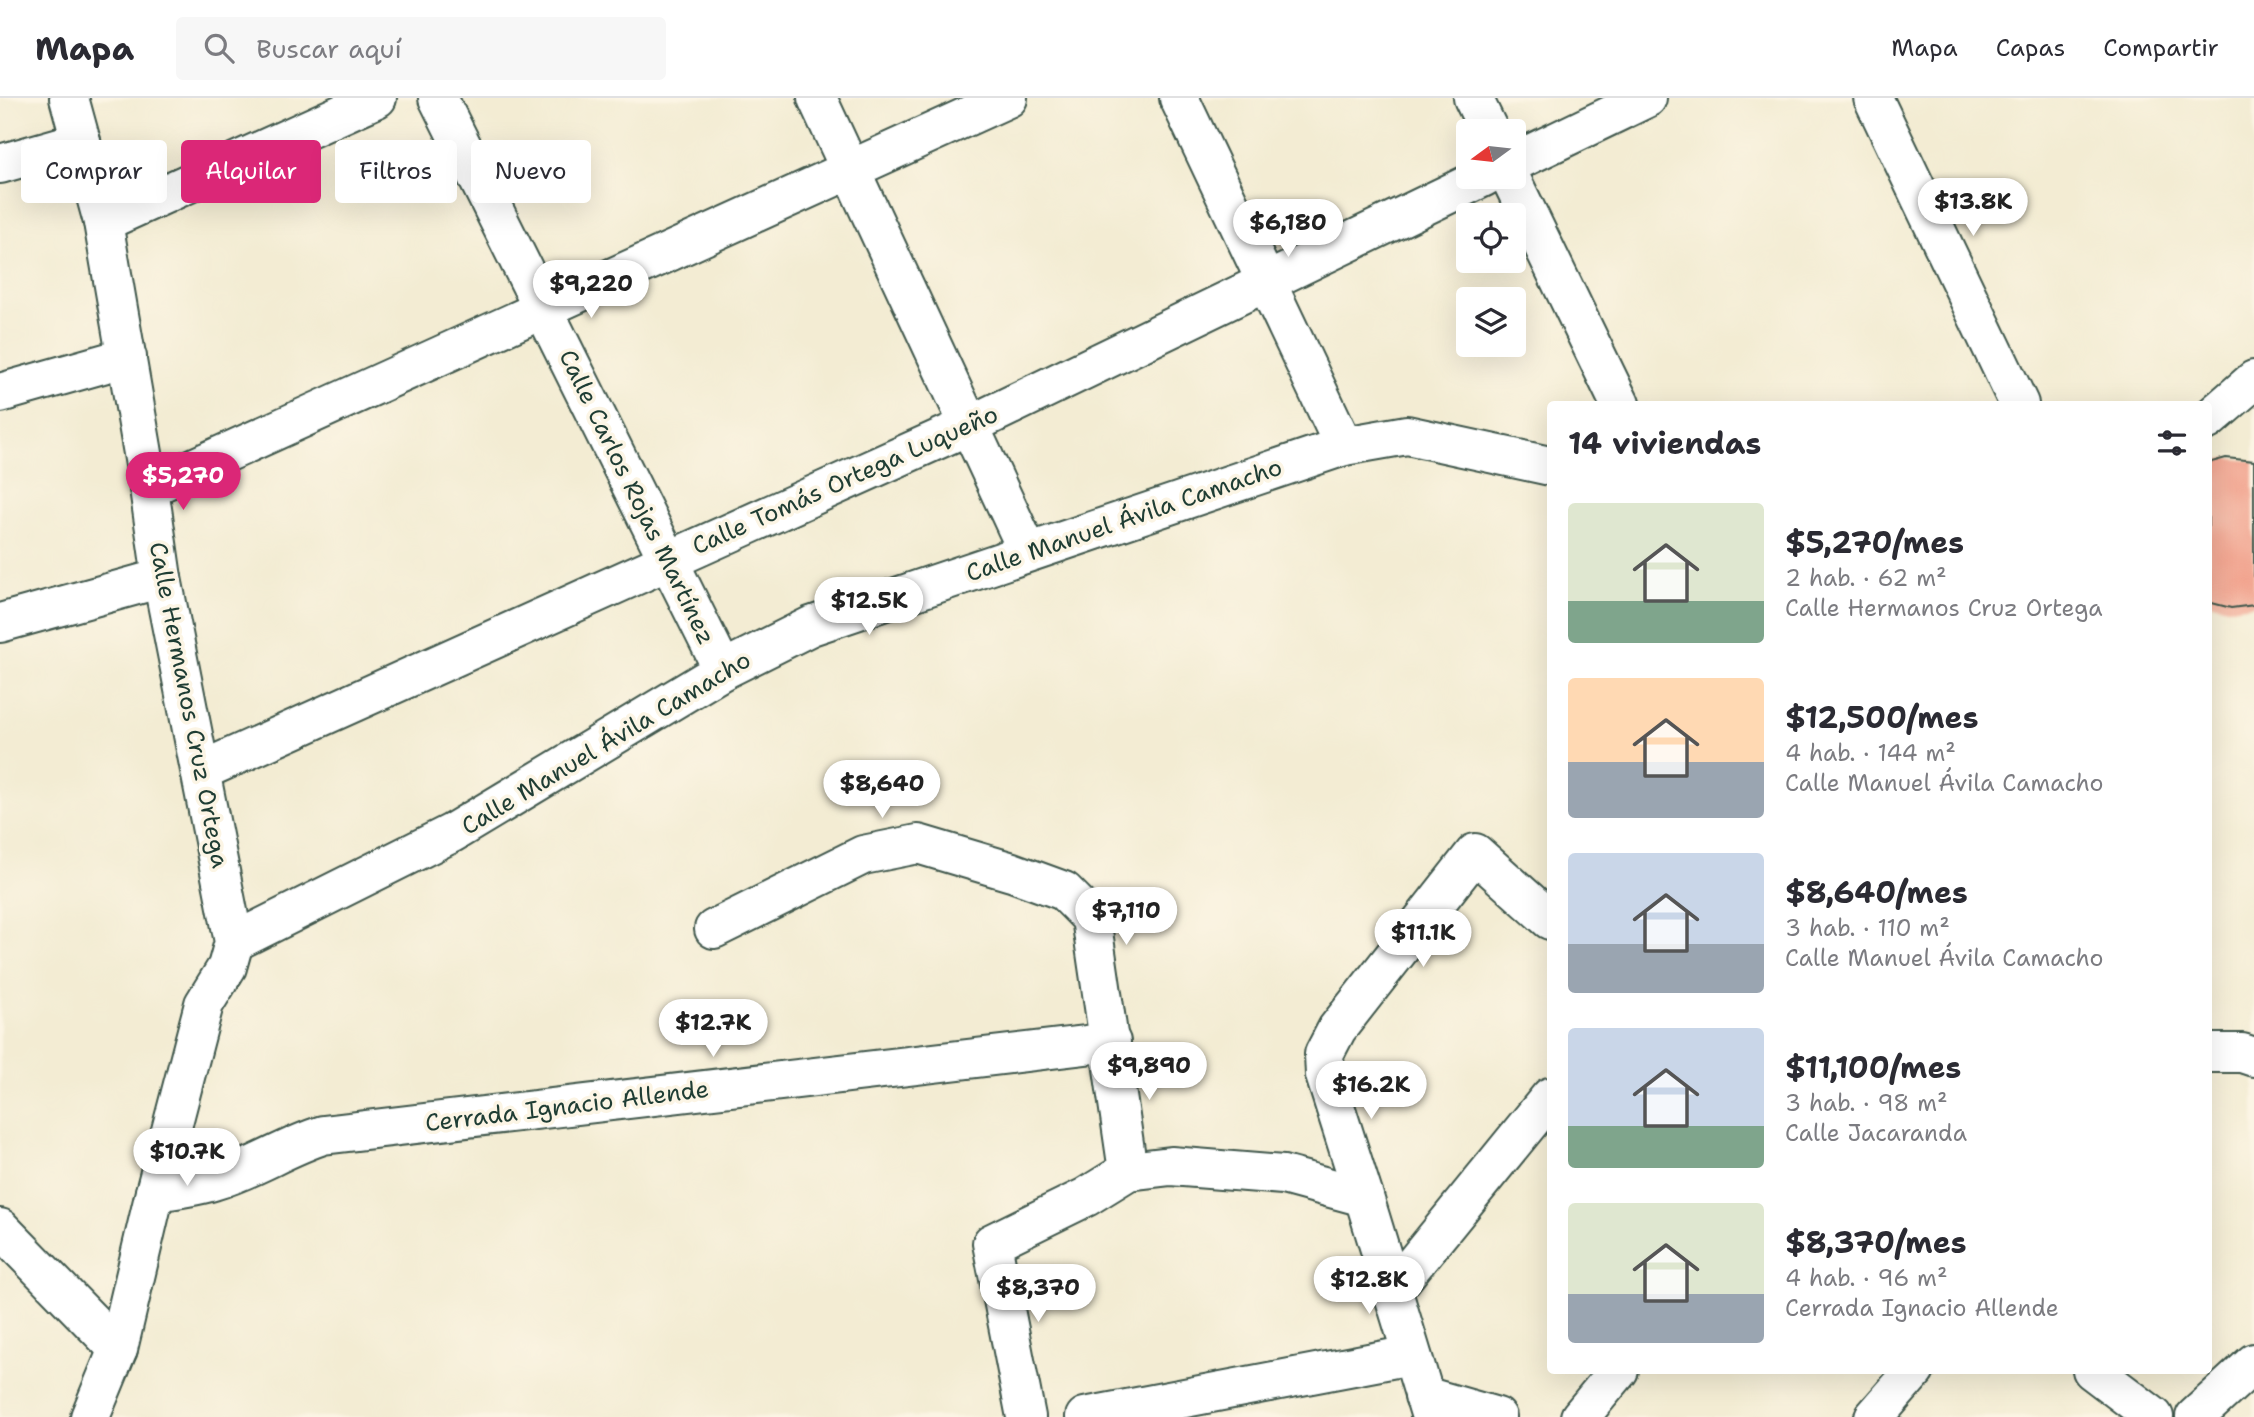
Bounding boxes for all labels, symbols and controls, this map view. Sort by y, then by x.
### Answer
search box [176,17,666,80]
text: Mapa [35,26,134,71]
icon: search [200,29,238,67]
text: Buscar aquí [256,31,402,66]
text: Mapa [1891,32,1958,64]
text: Capas [1996,32,2065,64]
text: Compartir [2103,32,2219,64]
north arrow [1456,119,1526,189]
map controls [1456,119,1526,357]
chip: Comprar [21,140,167,203]
chip: Alquilar [181,140,321,203]
chip: Filtros [335,140,457,203]
chip: Nuevo [471,140,591,203]
pin: $13.8K [1916,178,2030,238]
text: $13.8K [1934,186,2012,216]
pin: $6,180 [1231,200,1345,259]
button: locate [1456,203,1526,273]
text: $6,180 [1249,207,1327,237]
pin: $9,220 [534,260,648,320]
text: $9,220 [549,268,633,298]
button: layers [1456,287,1526,357]
street label: Calle Carlos Rojas Martínez [552,344,722,650]
street label: Calle Tomás Ortega Luqueño [687,398,1003,562]
text: 14 viviendas [1568,423,1761,464]
icon: filters [2153,424,2191,462]
street label: Calle Manuel Ávila Camacho [962,451,1286,589]
pin: $5,270 [126,452,240,512]
text: $5,270 [142,460,224,490]
text: $5,270/mes [1785,522,1964,563]
icon: home [1624,531,1708,615]
street label: Calle Hermanos Cruz Ortega [142,539,236,871]
text: 2 hab. · 62 m² [1785,563,1947,593]
pin: $12.5K [812,578,926,637]
text: $12.5K [830,585,908,615]
text: Calle Hermanos Cruz Ortega [1785,593,2103,623]
street label: Calle Manuel Ávila Camacho [455,644,757,842]
text: $12,500/mes [1785,697,1978,738]
icon: home [1624,706,1708,790]
text: 4 hab. · 144 m² [1785,738,1956,768]
pin: $8,640 [825,760,939,820]
text: $8,640 [839,768,925,798]
text: Calle Manuel Ávila Camacho [1785,768,2103,798]
text: $8,640/mes [1785,872,1968,913]
icon: home [1624,881,1708,965]
pin: $7,110 [1069,888,1183,947]
text: $7,110 [1091,895,1161,925]
pin: $11.1K [1366,910,1480,969]
text: 3 hab. · 110 m² [1785,913,1950,943]
text: $11.1K [1391,917,1455,947]
text: Calle Manuel Ávila Camacho [1785,943,2103,973]
pin: $12.7K [656,1000,770,1059]
text: $12.7K [675,1007,751,1037]
pin: $9,890 [1092,1042,1206,1102]
text: $11,100/mes [1785,1047,1961,1088]
text: $9,890 [1107,1050,1191,1080]
icon: home [1624,1056,1708,1140]
pin: $16.2K [1314,1062,1428,1121]
text: $16.2K [1332,1069,1410,1099]
street label: Cerrada Ignacio Allende [423,1073,711,1139]
text: 3 hab. · 98 m² [1785,1088,1948,1118]
text: Calle Jacaranda [1785,1118,1967,1148]
pin: $10.7K [130,1128,244,1188]
text: $10.7K [149,1136,225,1166]
text: $8,370/mes [1785,1222,1967,1263]
icon: home [1624,1231,1708,1315]
pin: $12.8K [1312,1256,1426,1316]
text: 4 hab. · 96 m² [1785,1263,1948,1293]
pin: $8,370 [981,1264,1095,1324]
text: $12.8K [1330,1264,1408,1294]
text: $8,370 [996,1272,1080,1302]
text: Cerrada Ignacio Allende [1785,1293,2059,1323]

